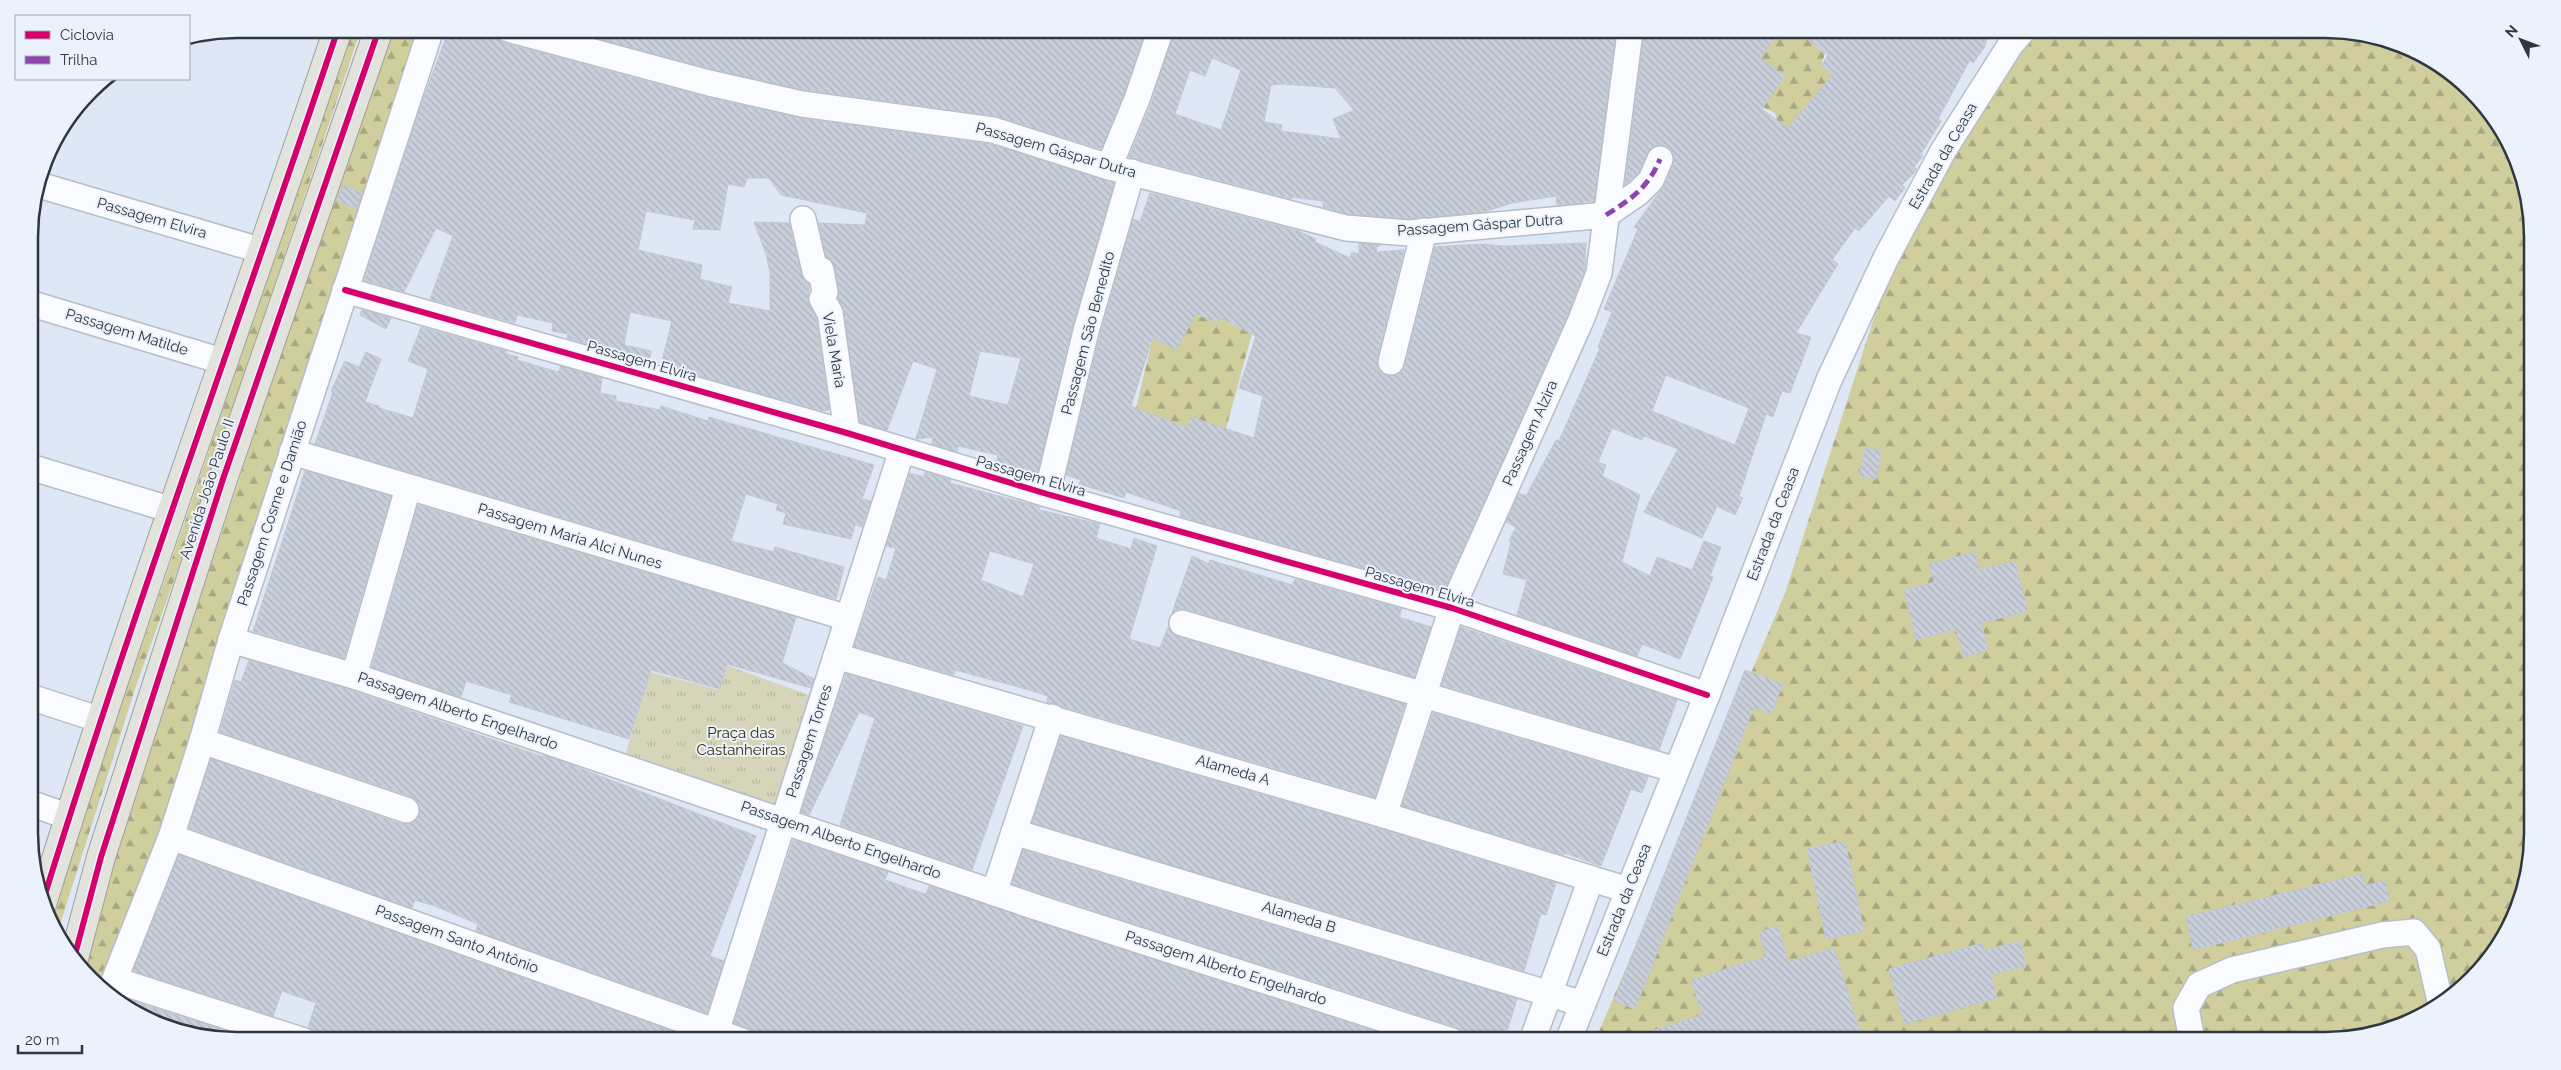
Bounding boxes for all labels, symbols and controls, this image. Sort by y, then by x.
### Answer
legend [15,15,190,80]
north arrow [2496,15,2546,65]
text: N [2502,22,2521,41]
text: Ciclovia [60,26,114,44]
text: Trilha [60,51,97,69]
street label: Estrada da Ceasa [1905,99,1981,213]
street label: Passagem Gáspar Dutra [974,118,1138,182]
street label: Passagem Elvira [95,194,209,242]
street label: Passagem Gáspar Dutra [1396,210,1564,240]
street label: Passagem São Benedito [1057,249,1119,417]
street label: Passagem Matilde [63,305,191,359]
street label: Viela Maria [819,311,849,389]
street label: Passagem Elvira [585,337,699,385]
street label: Passagem Alzira [1499,377,1561,489]
street label: Avenida João Paulo II [176,416,238,562]
street label: Passagem Cosme e Damião [233,418,311,608]
street label: Passagem Elvira [974,452,1088,500]
street label: Estrada da Ceasa [1743,465,1803,583]
street label: Passagem Maria Alci Nunes [476,499,664,573]
street label: Passagem Elvira [1363,563,1477,611]
street label: Passagem Alberto Engelhardo [355,668,561,754]
street label: Passagem Torres [782,682,836,800]
park label: Praça das Castanheiras [696,724,786,759]
street label: Alameda A [1194,751,1272,789]
street label: Passagem Alberto Engelhardo [738,797,944,883]
street label: Estrada da Ceasa [1593,841,1655,959]
street label: Alameda B [1260,897,1338,937]
street label: Passagem Santo Antônio [373,901,541,977]
street label: Passagem Alberto Engelhardo [1123,927,1329,1009]
scale bar [18,1022,81,1054]
text: 20 m [25,1031,60,1049]

